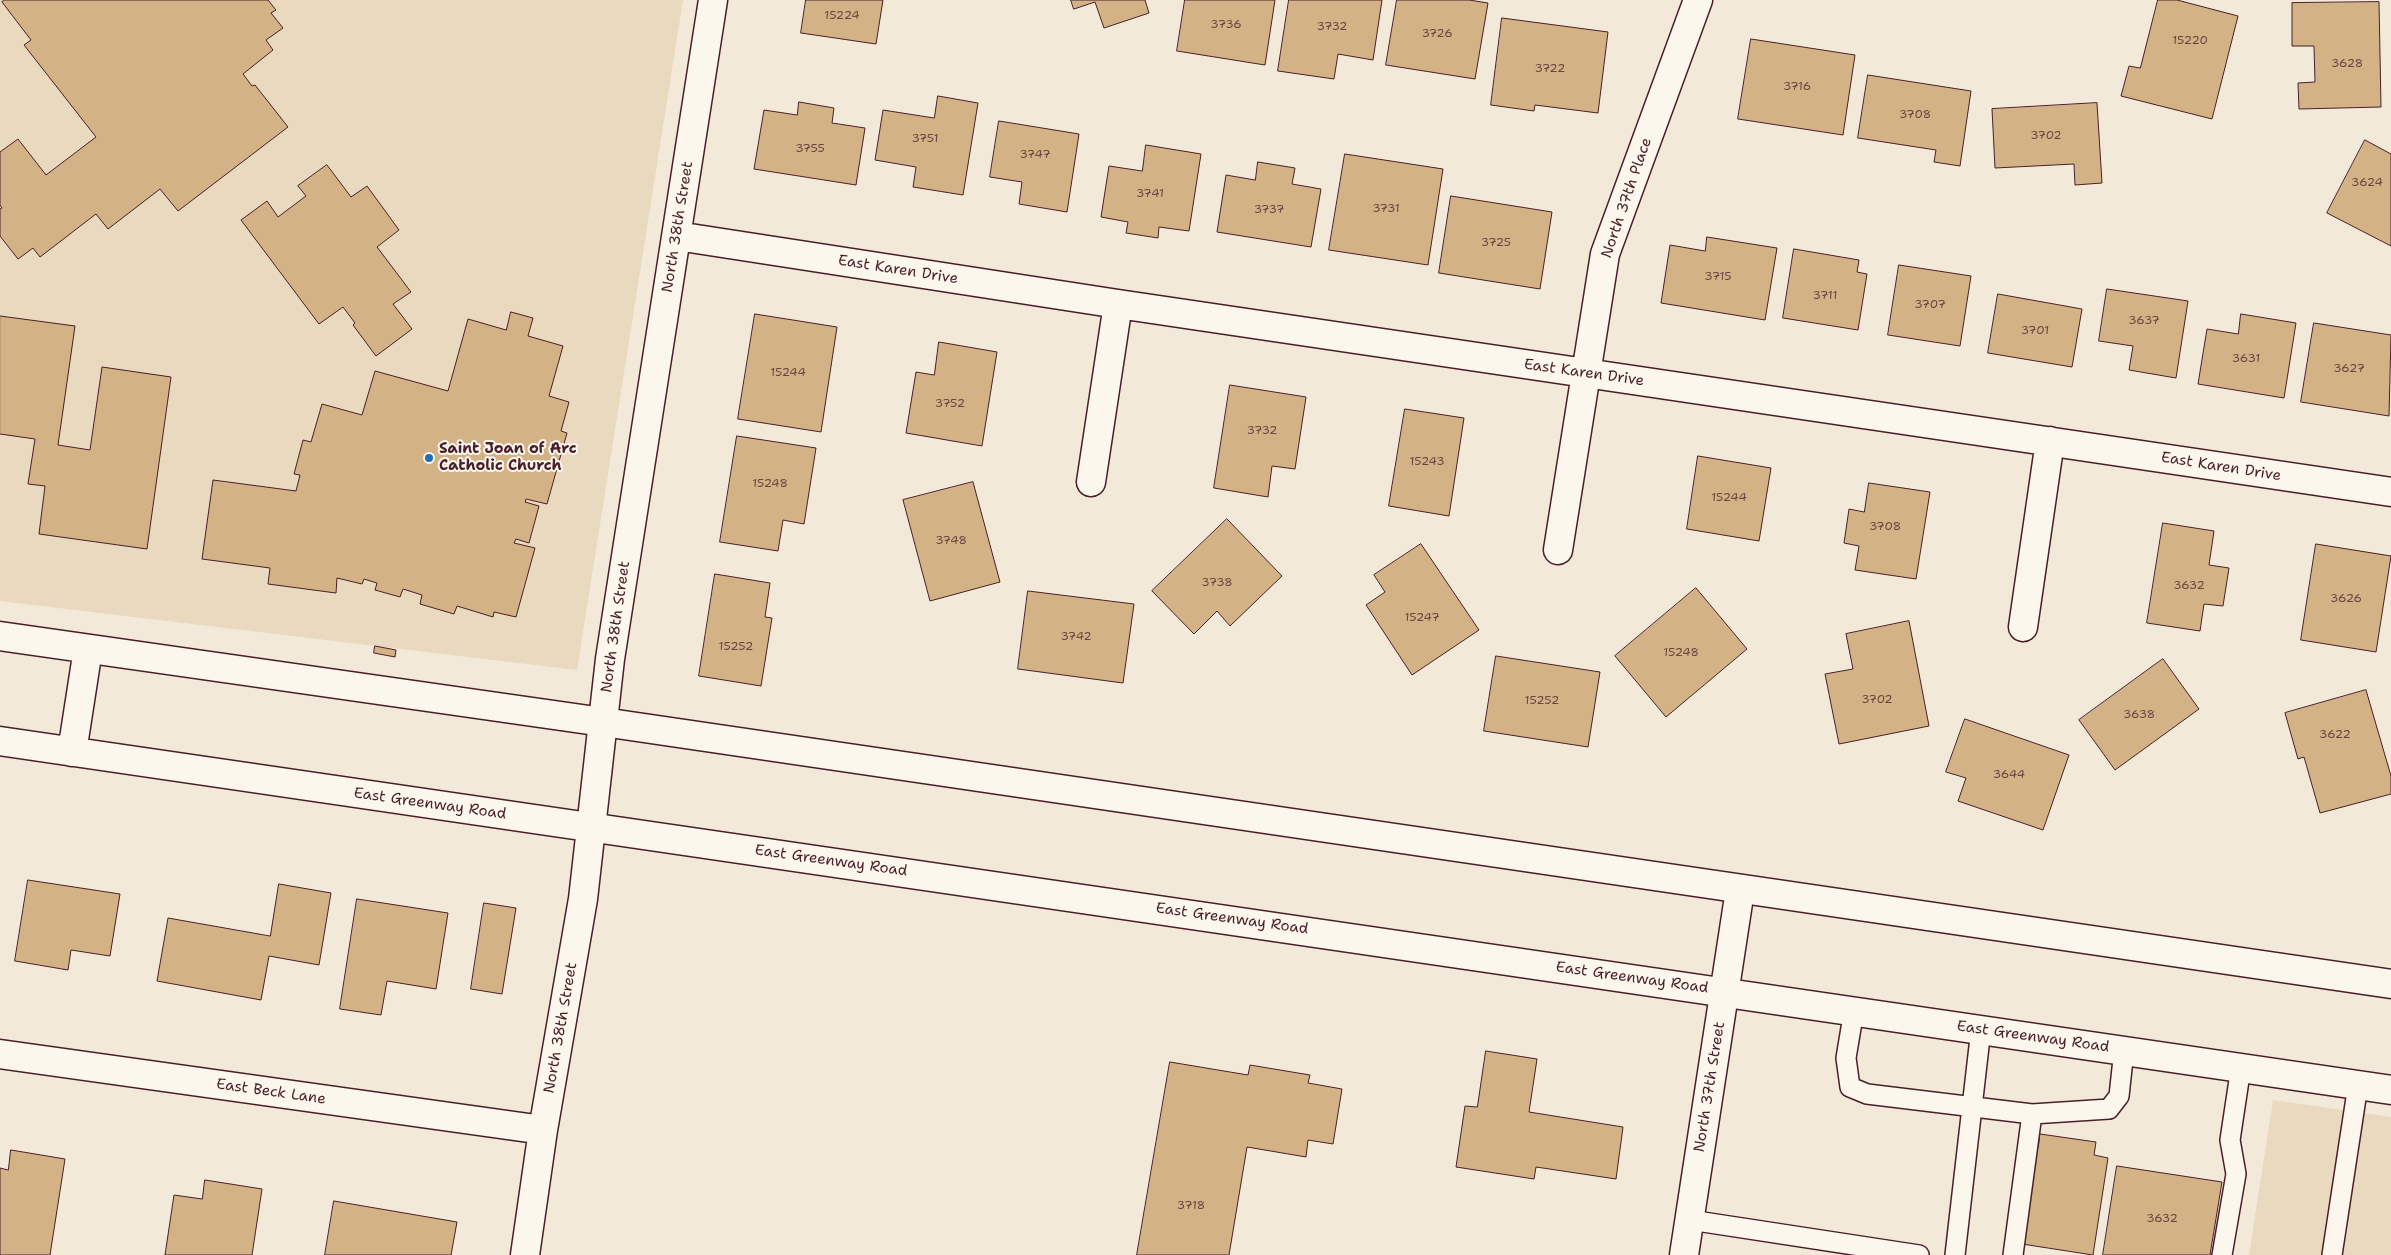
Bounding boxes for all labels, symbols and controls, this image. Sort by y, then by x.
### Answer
house number: 15224 [824,9,860,23]
house number: 3736 [1210,18,1242,32]
house number: 3732 [1317,20,1347,34]
house number: 3726 [1421,27,1453,41]
house number: 15220 [2172,34,2208,48]
house number: 3628 [2331,57,2363,71]
house number: 3722 [1535,62,1565,76]
house number: 3716 [1783,80,1811,94]
house number: 3708 [1899,108,1931,122]
house number: 3702 [2030,129,2062,143]
house number: 3751 [911,132,939,146]
street label: North 37th Place [1598,135,1656,261]
house number: 3755 [795,142,825,156]
house number: 3747 [1019,148,1051,162]
street label: North 38th Street [659,160,697,294]
house number: 3624 [2351,176,2383,190]
house number: 3741 [1136,187,1164,201]
house number: 3731 [1372,202,1400,216]
house number: 3737 [1254,203,1284,217]
house number: 3725 [1481,236,1511,250]
street label: East Karen Drive [837,252,959,288]
house number: 3715 [1704,270,1732,284]
house number: 3711 [1813,289,1837,303]
house number: 3707 [1914,298,1946,312]
house number: 3637 [2128,314,2160,328]
house number: 3701 [2021,324,2049,338]
house number: 3631 [2232,352,2260,366]
street label: East Karen Drive [1523,356,1645,390]
house number: 3627 [2333,362,2365,376]
house number: 15244 [770,366,806,380]
house number: 3752 [935,397,965,411]
house number: 3732 [1247,424,1277,438]
place label: Saint Joan of Arc Catholic Church [439,440,577,475]
street label: East Karen Drive [2160,449,2282,485]
marker: Saint Joan of Arc Catholic Church [423,452,435,464]
house number: 15243 [1409,455,1445,469]
house number: 15248 [752,477,788,491]
house number: 15244 [1711,491,1747,505]
house number: 3708 [1869,520,1901,534]
house number: 3748 [935,534,967,548]
street label: North 38th Street [598,560,634,694]
house number: 3738 [1201,576,1233,590]
house number: 3632 [2173,579,2205,593]
house number: 3626 [2330,592,2362,606]
house number: 15247 [1404,611,1440,625]
house number: 3742 [1060,630,1092,644]
house number: 15252 [719,640,753,654]
house number: 15248 [1663,646,1699,660]
house number: 3702 [1861,693,1893,707]
house number: 15252 [1525,694,1559,708]
house number: 3638 [2123,708,2155,722]
house number: 3622 [2319,728,2351,742]
house number: 3644 [1993,768,2025,782]
street label: East Greenway Road [353,784,507,824]
street label: East Greenway Road [754,841,908,881]
street label: East Greenway Road [1155,899,1309,939]
street label: East Greenway Road [1555,958,1709,998]
street label: North 38th Street [541,961,581,1095]
street label: East Greenway Road [1956,1017,2110,1057]
street label: North 37th Street [1691,1020,1729,1154]
street label: East Beck Lane [215,1075,327,1109]
house number: 3718 [1177,1199,1205,1213]
house number: 3632 [2146,1212,2178,1226]

